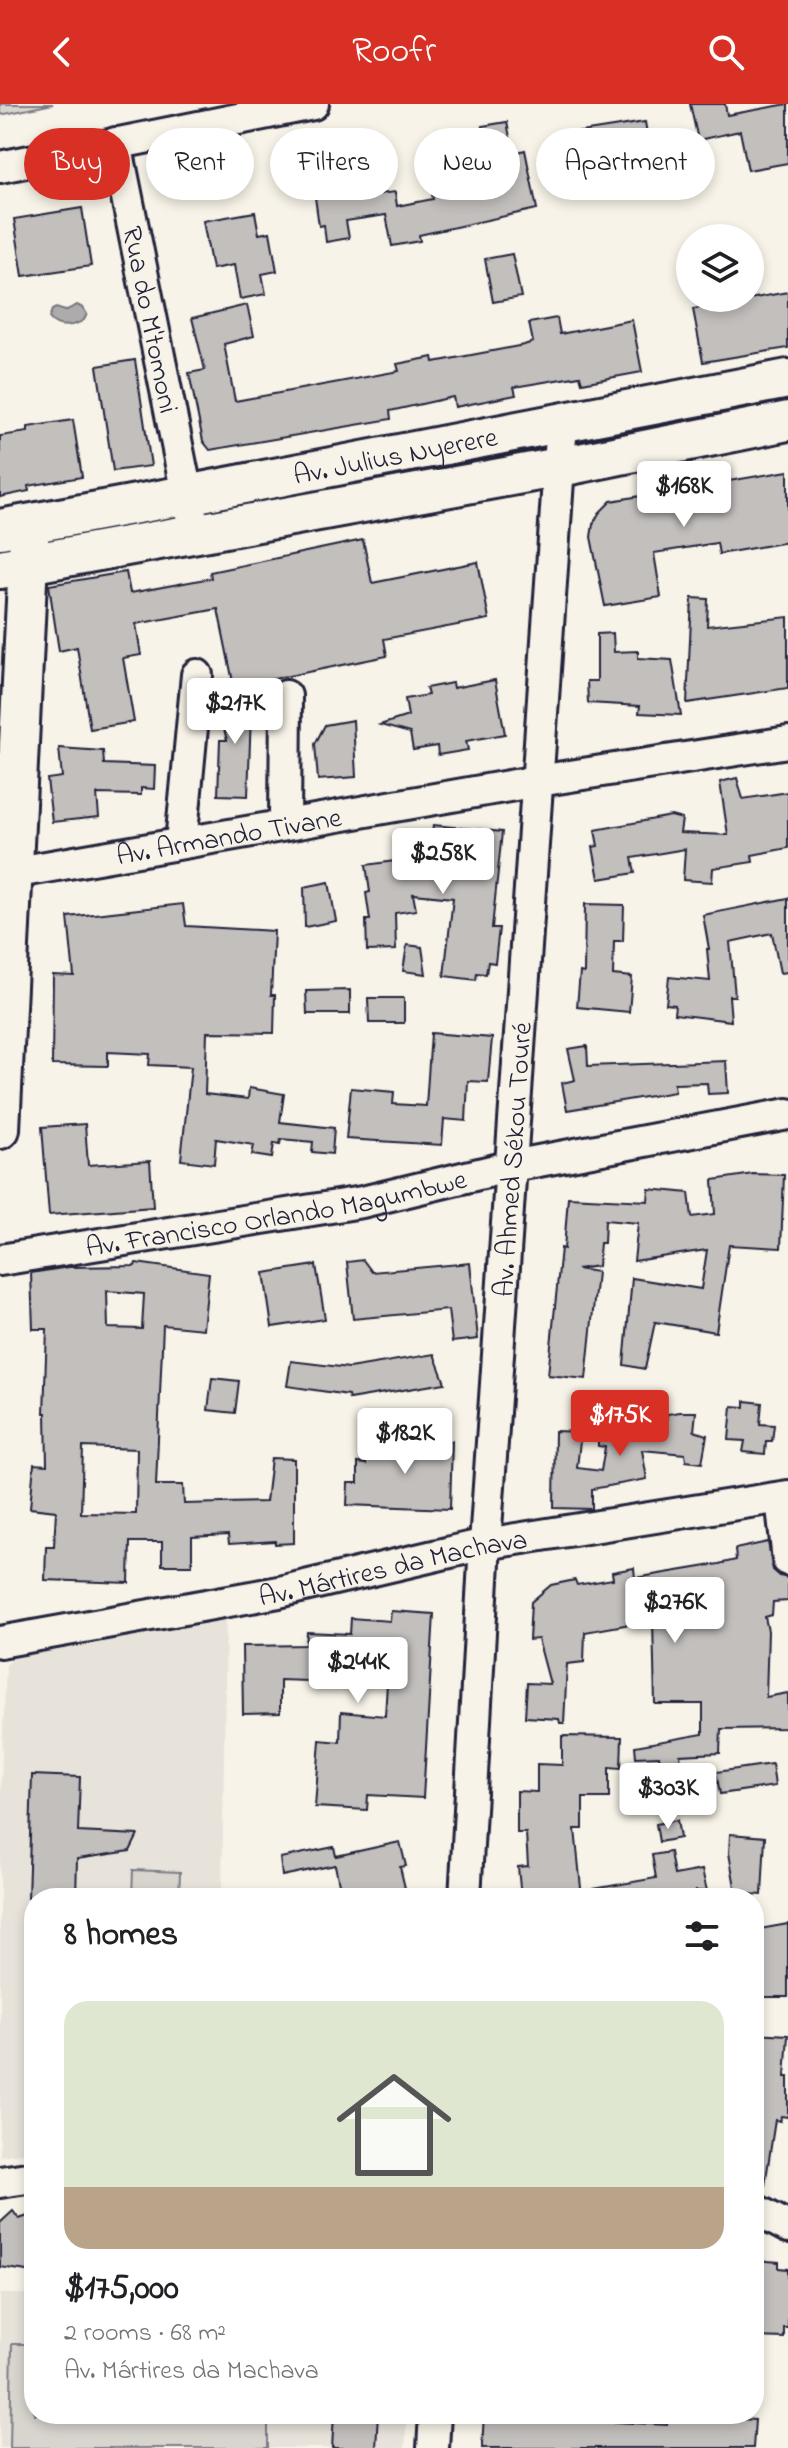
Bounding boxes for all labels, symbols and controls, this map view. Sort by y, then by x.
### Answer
text: Roofr [352,26,436,79]
icon: back [40,30,84,74]
icon: search [704,30,748,74]
chip: Buy [24,128,130,200]
chip: Rent [146,128,254,200]
chip: Filters [270,128,398,200]
chip: New [414,128,520,200]
chip: Apartment [536,128,715,200]
street label: Rua do M'tomoni [109,223,187,417]
map controls [676,224,764,312]
button: layers [676,224,764,312]
street label: Av. Julius Nyerere [290,418,502,498]
pin: $168K [628,461,740,529]
text: $168K [655,468,713,506]
pin: $217K [179,678,291,746]
text: $217K [205,685,265,723]
street label: Av. Armando Tivane [113,799,345,878]
pin: $258K [387,828,499,896]
text: $258K [410,835,476,873]
street label: Av. Ahmed Sékou Touré [485,1020,545,1298]
street label: Av. Francisco Orlando Magumbwe [83,1161,472,1270]
pin: $175K [564,1390,676,1458]
text: $175K [589,1397,651,1435]
pin: $182K [349,1408,461,1476]
text: $182K [375,1415,435,1453]
street label: Av. Mártires da Machava [256,1521,531,1619]
pin: $276K [619,1577,731,1645]
text: $276K [643,1584,707,1622]
pin: $244K [302,1637,414,1705]
text: $244K [327,1644,389,1682]
pin: $303K [612,1763,724,1831]
text: $303K [637,1770,699,1808]
text: 8 homes [64,1911,178,1961]
icon: filters [680,1914,724,1958]
icon: home [322,2053,466,2197]
text: $175,000 [64,2265,179,2315]
text: 2 rooms · 68 m² [64,2315,226,2353]
text: Av. Mártires da Machava [64,2353,319,2391]

